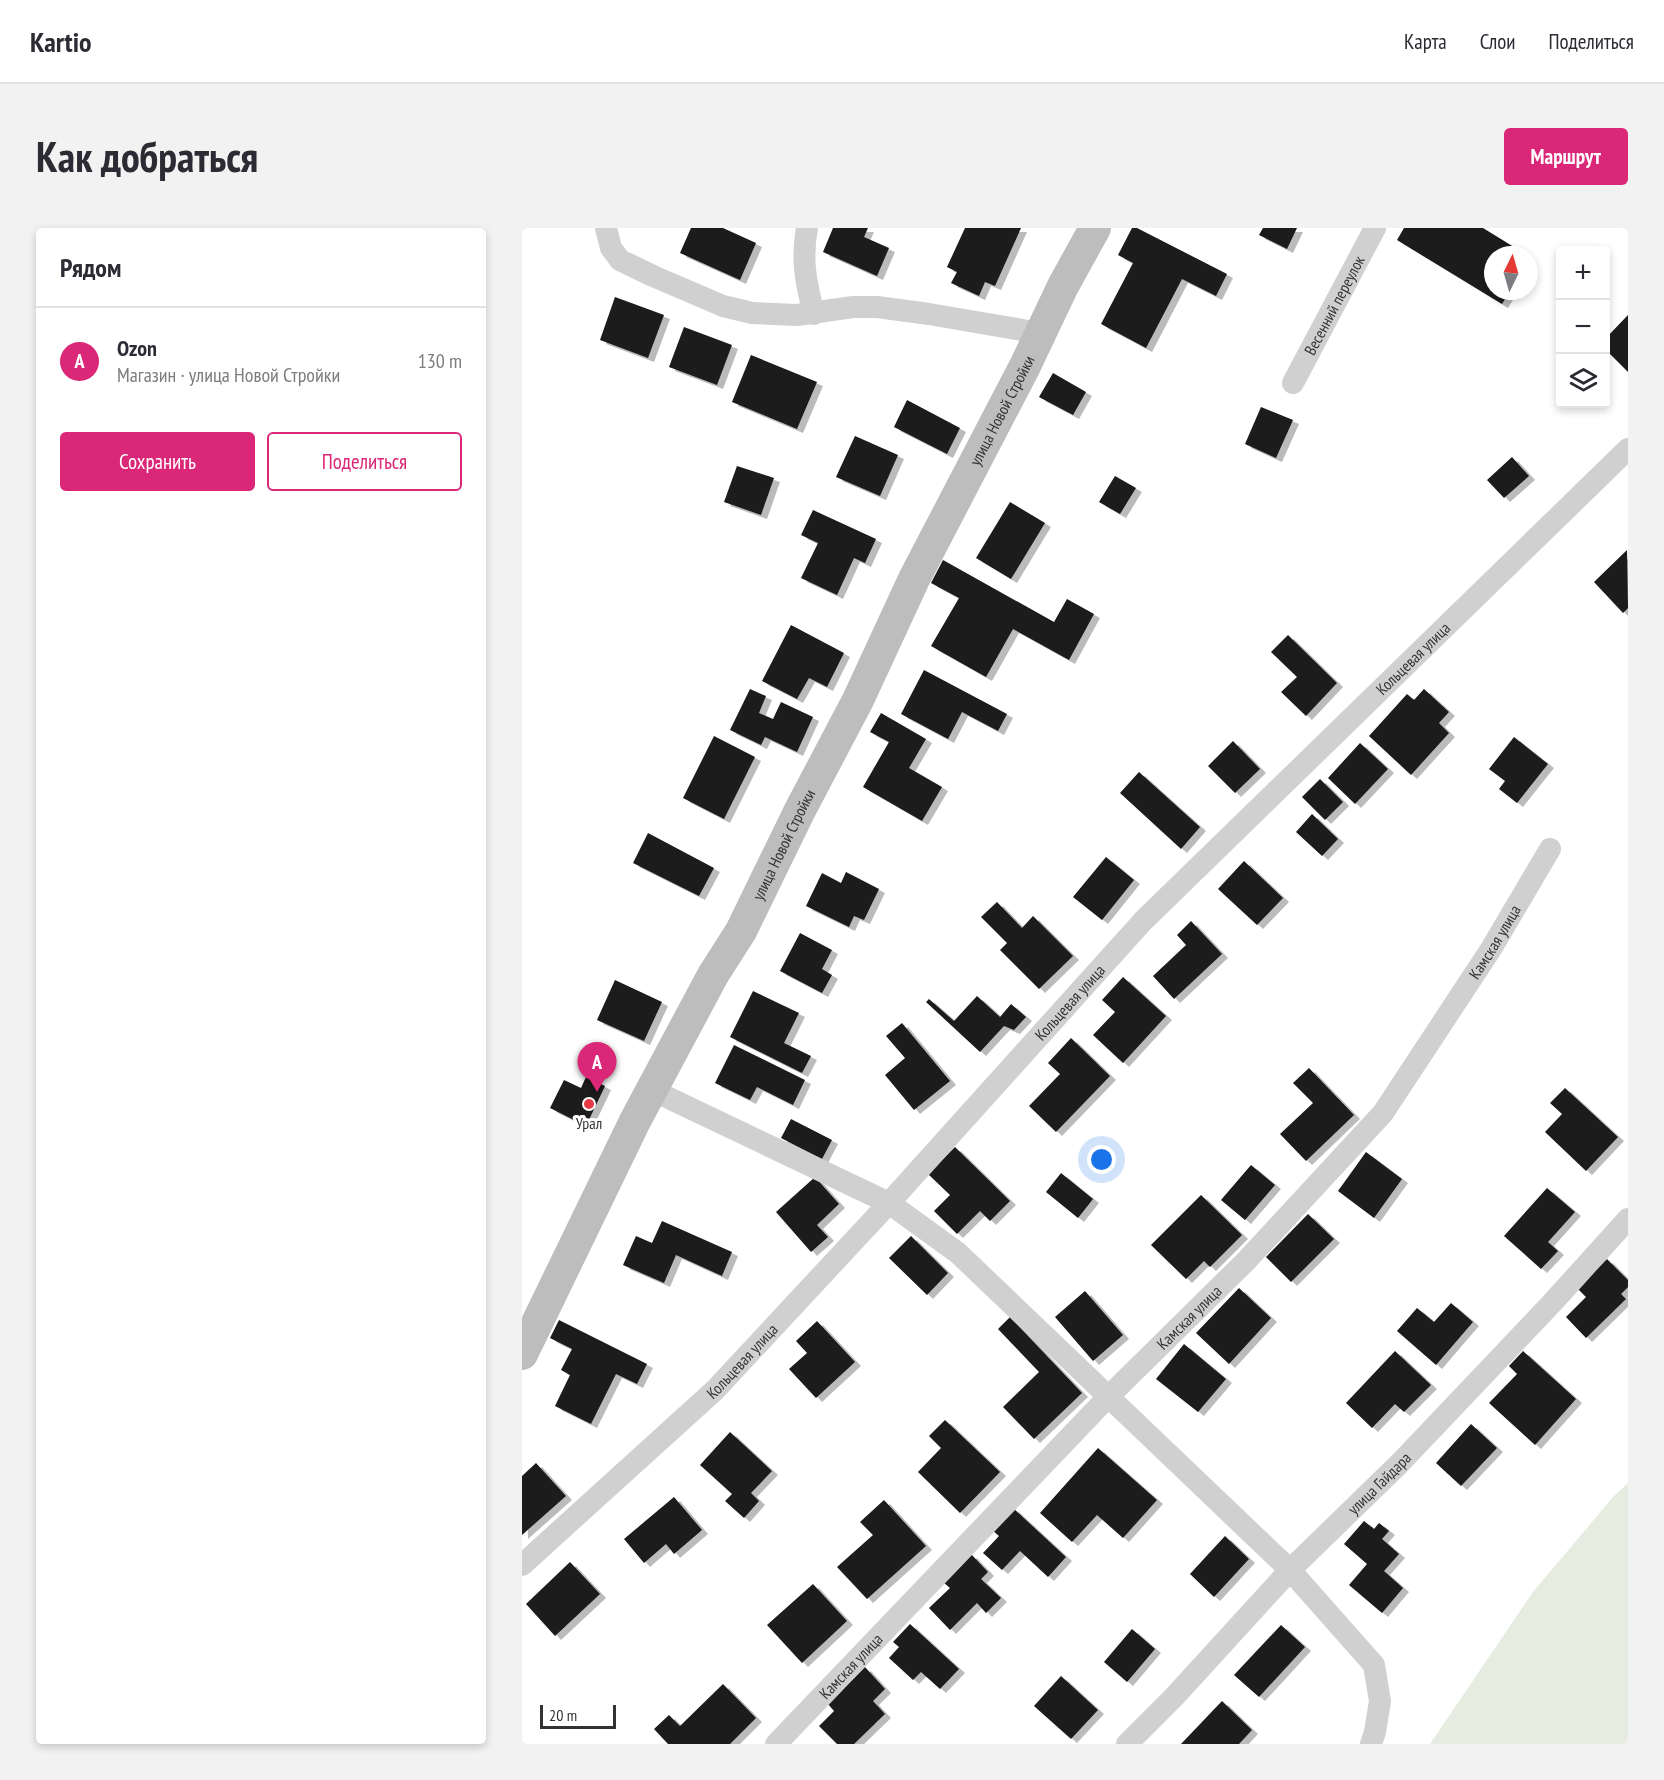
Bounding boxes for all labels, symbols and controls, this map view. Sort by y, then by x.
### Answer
text: Kartio [30,23,92,60]
text: Карта [1404,28,1447,55]
text: Слои [1480,28,1515,55]
text: Поделиться [1548,28,1634,55]
button: Маршрут [1504,128,1628,185]
text: Как добраться [36,129,258,184]
north arrow [1484,246,1538,300]
map controls [1556,246,1610,408]
button: + [1556,246,1610,300]
text: Рядом [60,251,121,284]
street label: Весенний переулок [1300,251,1369,358]
button: − [1556,300,1610,354]
text: Ozon [117,334,157,362]
text: A [74,348,85,374]
text: 130 m [418,348,462,374]
street label: улица Новой Стройки [965,352,1039,469]
button: layers [1556,354,1610,408]
text: Магазин · улица Новой Стройки [117,362,340,388]
button: Сохранить [60,432,255,491]
button: Поделиться [267,432,462,491]
street label: Кольцевая улица [1372,618,1454,699]
street label: улица Новой Стройки [748,786,819,903]
street label: Камская улица [1464,901,1525,983]
street label: Кольцевая улица [1030,960,1109,1045]
pin: A [578,1042,616,1092]
marker: Урал [582,1097,596,1111]
place label: Урал [576,1113,602,1133]
your location [1087,1145,1116,1174]
street label: Камская улица [1152,1281,1226,1354]
street label: Кольцевая улица [702,1319,782,1403]
street label: улица Гайдара [1343,1448,1415,1519]
street label: Камская улица [815,1629,887,1703]
scale bar [540,1702,616,1730]
text: 20 m [549,1705,577,1725]

